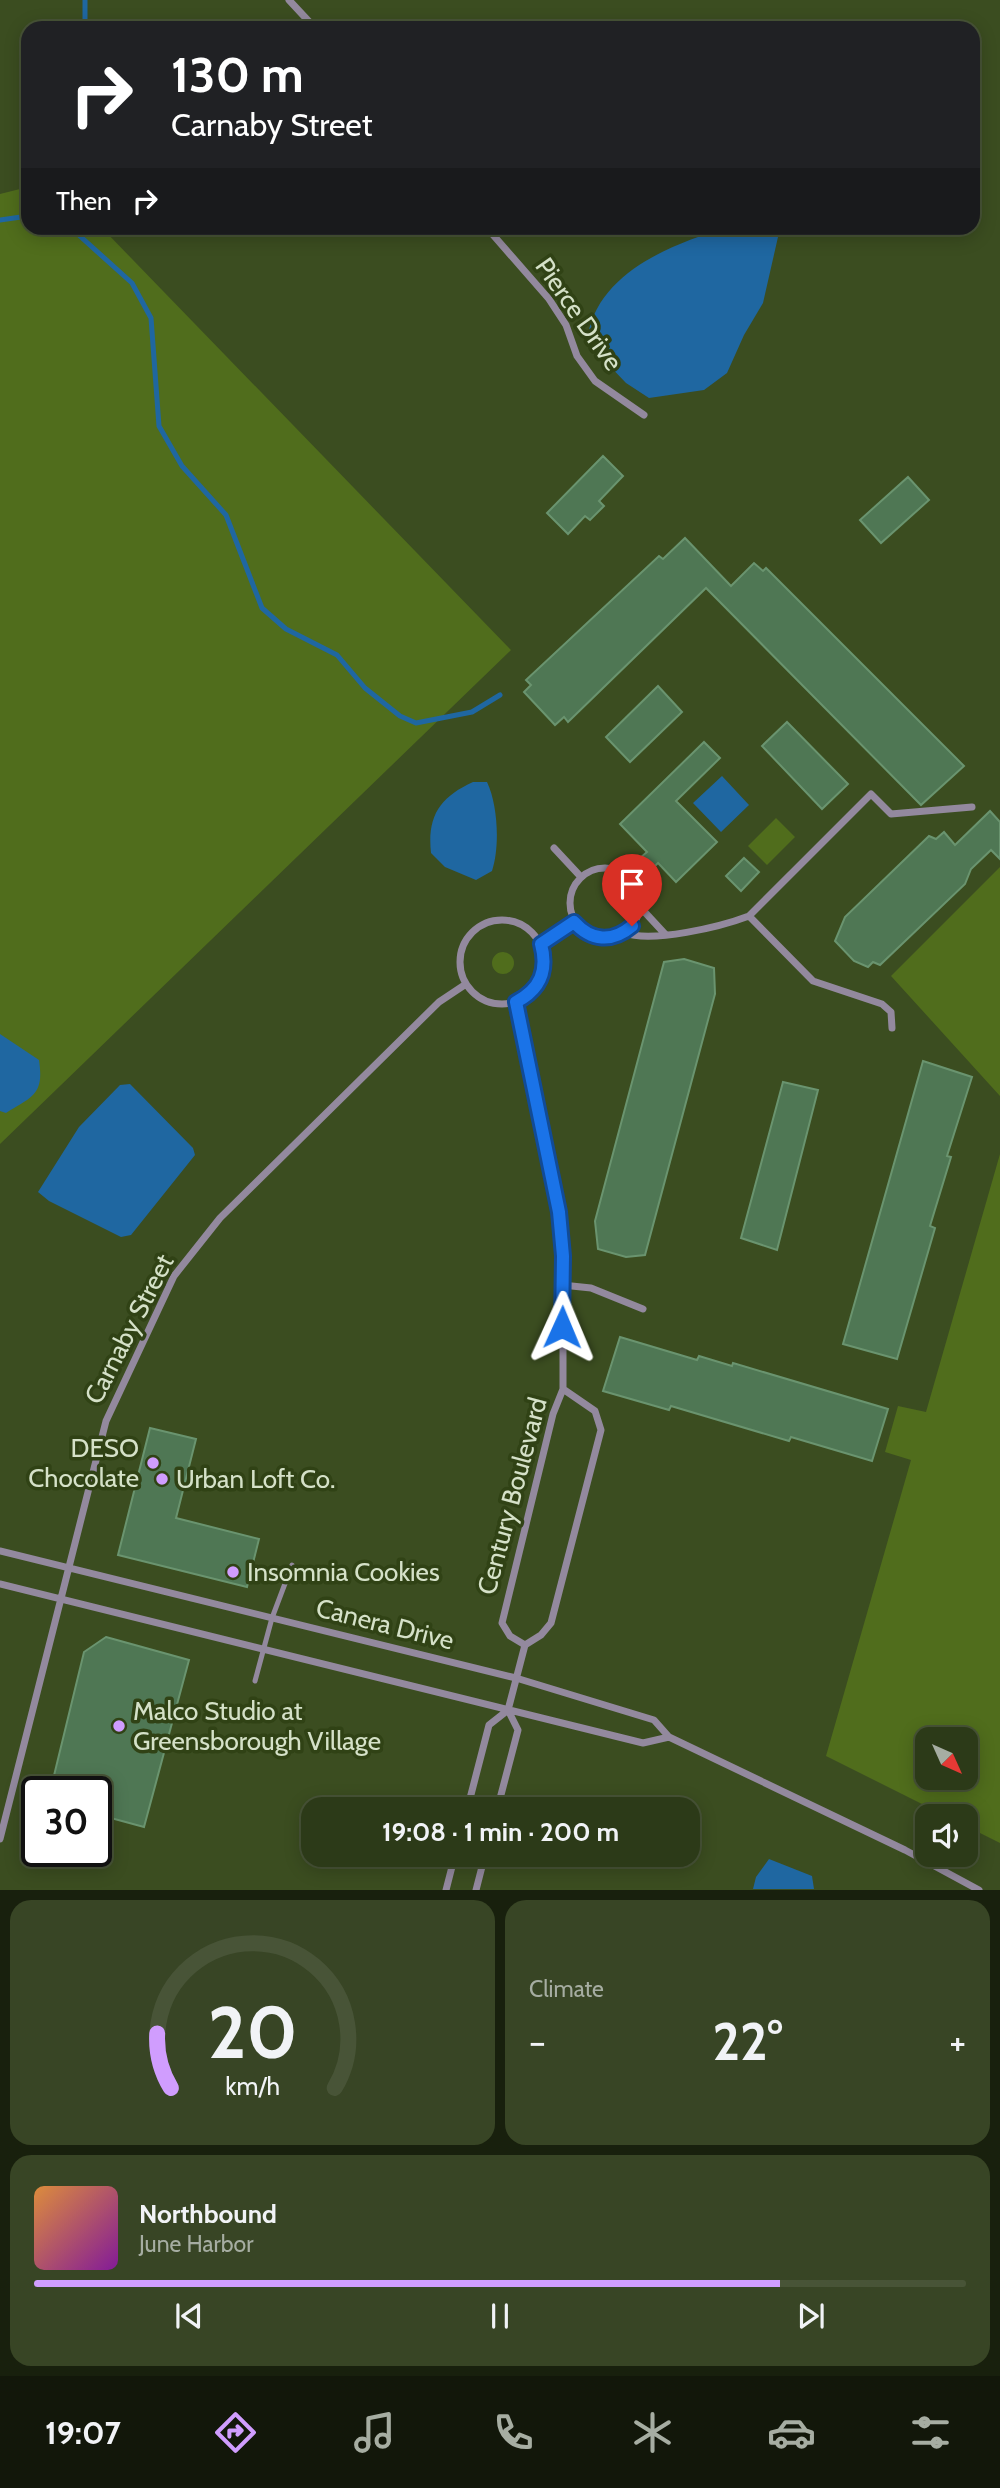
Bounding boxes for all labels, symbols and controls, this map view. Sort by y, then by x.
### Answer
text: 130 m [171,45,304,104]
icon: right [56,49,147,140]
text: Carnaby Street [171,105,372,144]
icon: right [126,182,164,220]
text: Then [56,185,112,217]
street label: Pierce Drive [528,251,630,377]
pin [602,854,662,926]
icon: arrive [613,865,651,903]
street label: Carnaby Street [78,1249,181,1409]
position arrow [525,1290,599,1364]
street label: Century Boulevard [470,1394,554,1598]
place label: DESO Chocolate [28,1432,139,1494]
marker: DESO Chocolate [145,1455,161,1471]
place label: Urban Loft Co. [176,1463,335,1495]
marker: Urban Loft Co. [154,1471,170,1487]
place label: Insomnia Cookies [247,1556,440,1588]
marker: Insomnia Cookies [225,1564,241,1580]
street label: Canera Drive [313,1591,457,1657]
place label: Malco Studio at Greensborough Village [133,1695,381,1757]
marker: Malco Studio at Greensborough Village [111,1718,127,1734]
north arrow [915,1727,978,1790]
map controls [915,1727,978,1867]
speed limit sign: 30 [21,1776,112,1867]
button: sound [915,1804,978,1867]
text: 19:08 · 1 min · 200 m [382,1816,619,1848]
text: Climate [529,1975,604,2003]
text: 20 [208,1989,297,2077]
text: 22° [712,2010,783,2073]
text: − [529,2018,546,2065]
text: + [949,2018,966,2065]
text: km/h [225,2071,280,2101]
text: Northbound [139,2198,277,2230]
text: June Harbor [139,2230,253,2258]
icon: previous [170,2297,208,2335]
icon: pause [481,2297,519,2335]
icon: next [792,2297,830,2335]
icon: directions [211,2408,260,2457]
icon: music [350,2408,399,2457]
icon: phone [489,2408,538,2457]
icon: climate [628,2408,677,2457]
icon: car [767,2408,816,2457]
icon: filters [906,2408,955,2457]
text: 19:07 [45,2413,121,2452]

